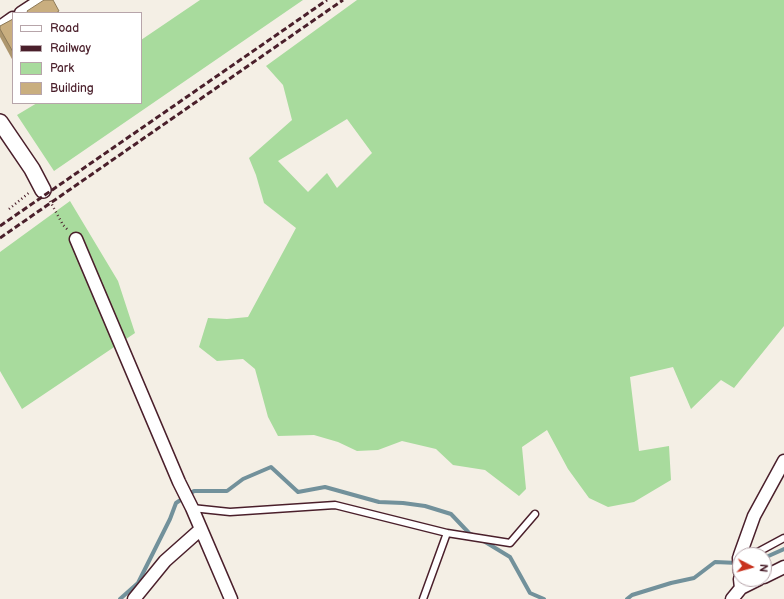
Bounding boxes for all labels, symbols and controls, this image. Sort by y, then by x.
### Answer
legend [12,12,142,104]
text: Road [50,21,79,36]
text: Railway [50,41,91,56]
text: Park [50,61,74,76]
text: Building [50,81,94,96]
north arrow [732,547,772,587]
text: N [757,563,770,573]

